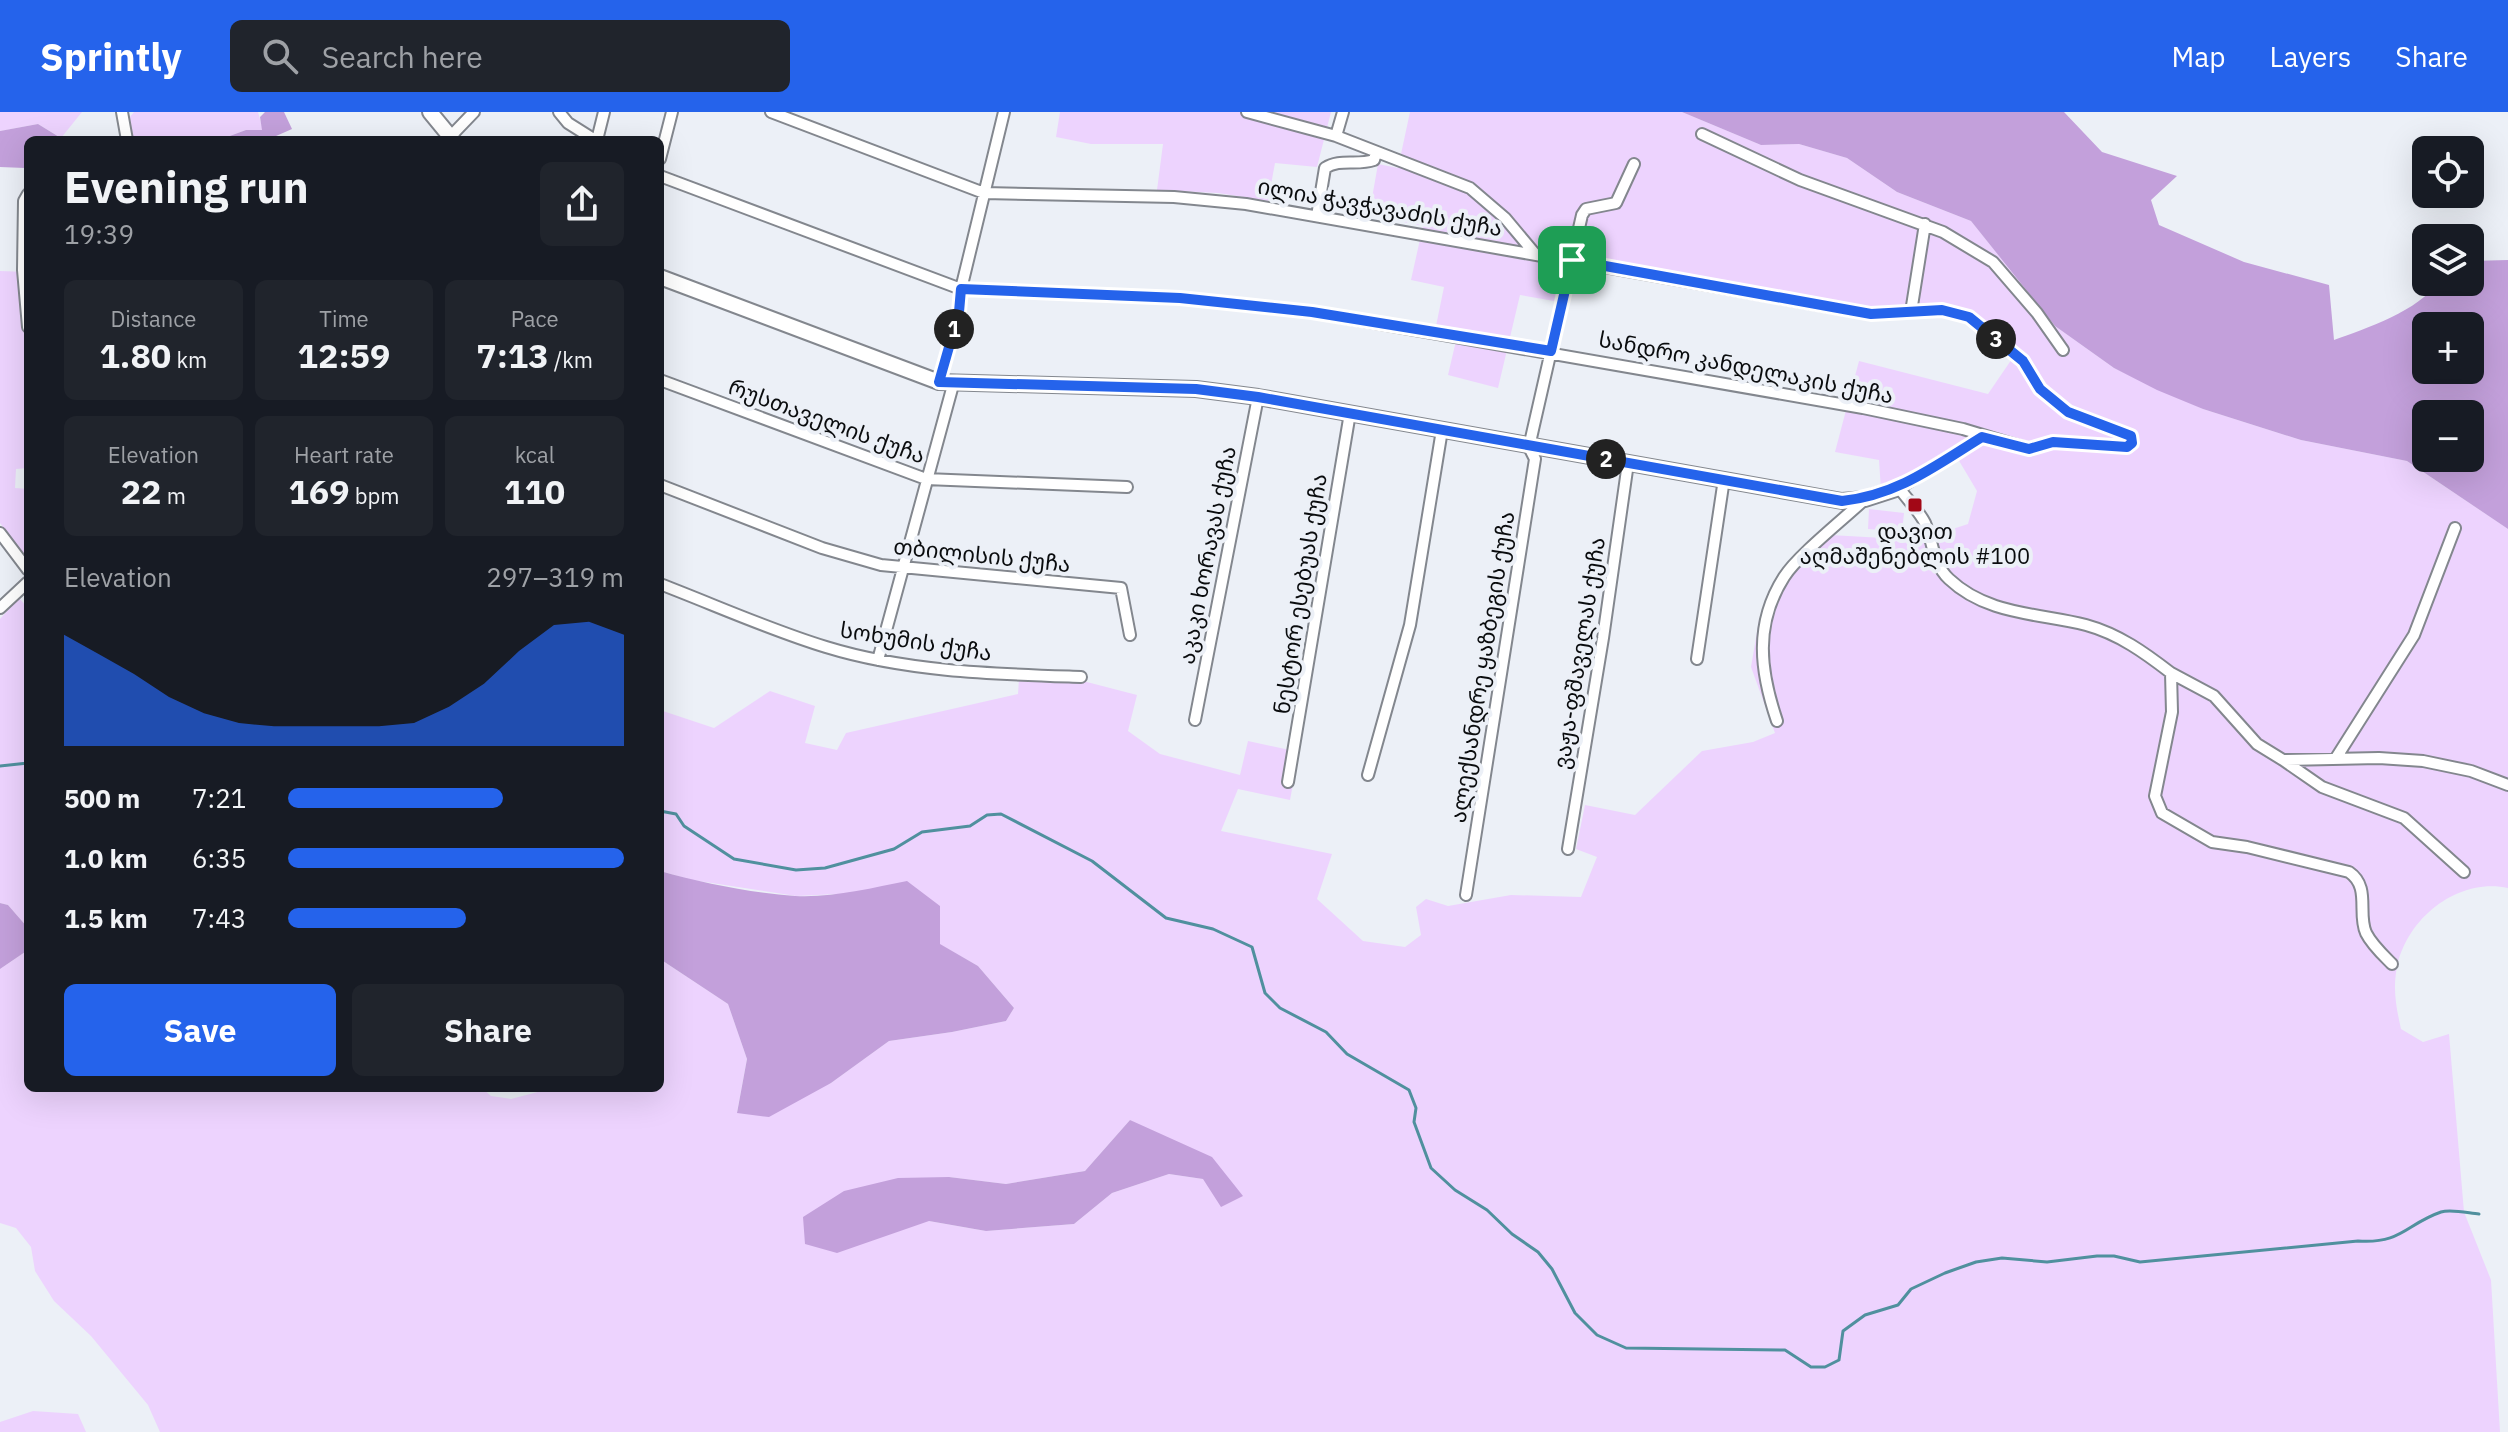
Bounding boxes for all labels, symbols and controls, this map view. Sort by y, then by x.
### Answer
search box [230,20,790,92]
text: Sprintly [40,32,182,81]
icon: search [258,34,302,78]
text: Search here [322,37,483,76]
text: Map [2171,38,2225,75]
text: Layers [2269,38,2351,75]
text: Share [2395,38,2468,75]
map controls [2412,136,2484,472]
button: locate [2412,136,2484,208]
text: Evening run [64,158,309,215]
button: share [540,162,624,246]
street label: ილია ჭავჭავაძის ქუჩა [1256,171,1505,242]
text: 19:39 [64,217,134,251]
button: layers [2412,224,2484,296]
pin [1538,226,1606,294]
icon: arrive [1550,238,1594,282]
text: Distance [110,304,196,333]
text: Time [319,304,369,333]
text: Pace [511,304,559,333]
pin: 1 [934,309,974,349]
button: + [2412,312,2484,384]
text: 1 [947,314,961,343]
pin: 3 [1976,319,2016,359]
street label: სანდრო კანდელაკის ქუჩა [1596,324,1896,409]
text: 3 [1989,324,2003,353]
text: 1.80 [99,333,171,377]
text: 12:59 [298,333,390,377]
text: 7:13 [476,333,549,377]
text: km [171,345,207,374]
text: /km [549,345,593,374]
street label: რუსთაველის ქუჩა [725,372,929,470]
button: − [2412,400,2484,472]
pin: 2 [1586,439,1626,479]
text: Elevation [108,440,199,469]
text: Heart rate [294,440,394,469]
text: kcal [515,440,555,469]
street label: აკაკი ხორავას ქუჩა [1171,443,1242,666]
text: 2 [1599,444,1613,473]
text: 22 [121,469,162,513]
text: 169 [288,469,350,513]
text: 110 [504,469,565,513]
street label: ნესტორ ესებუას ქუჩა [1266,472,1333,716]
text: m [162,481,186,510]
text: bpm [350,481,400,510]
marker: დავით აღმაშენებლის #100 [1906,496,1924,514]
street label: ალექსანდრე ყაზბეგის ქუჩა [1443,509,1520,825]
place label: დავით აღმაშენებლის #100 [1800,516,2030,570]
street label: თბილისის ქუჩა [892,531,1072,578]
street label: ვაჟა-ფშაველას ქუჩა [1546,535,1611,771]
text: Elevation [64,560,172,594]
text: 297–319 m [486,560,624,594]
street label: სოხუმის ქუჩა [838,614,994,667]
text: 500 m [64,781,140,815]
text: 7:21 [192,781,246,815]
text: 1.0 km [64,841,148,875]
text: 6:35 [192,841,246,875]
text: 1.5 km [64,901,148,935]
text: 7:43 [192,901,246,935]
button: Save [64,984,336,1076]
button: Share [352,984,624,1076]

